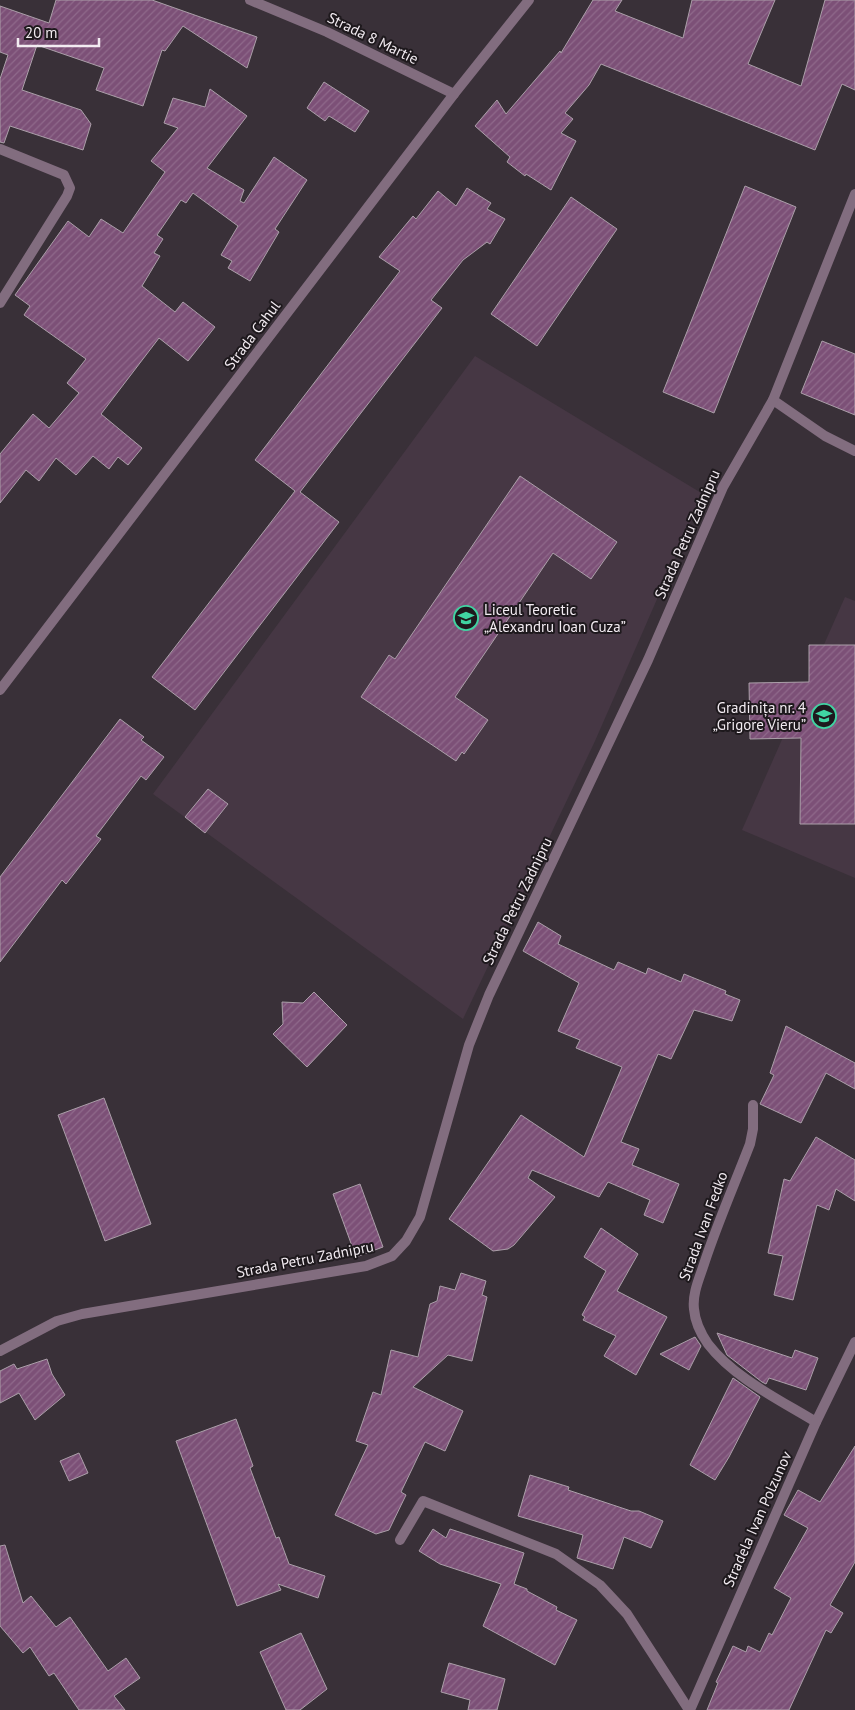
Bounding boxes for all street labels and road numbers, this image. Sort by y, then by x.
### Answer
street label: Strada 8 Martie [324,8,422,68]
street label: Strada Cahul [220,296,284,373]
street label: Strada Petru Zadnipru [650,466,724,602]
street label: Strada Petru Zadnipru [478,834,556,968]
street label: Strada Ivan Fedko [674,1169,732,1283]
street label: Strada Petru Zadnipru [235,1236,375,1282]
street label: Stradela Ivan Polzunov [718,1447,796,1590]

